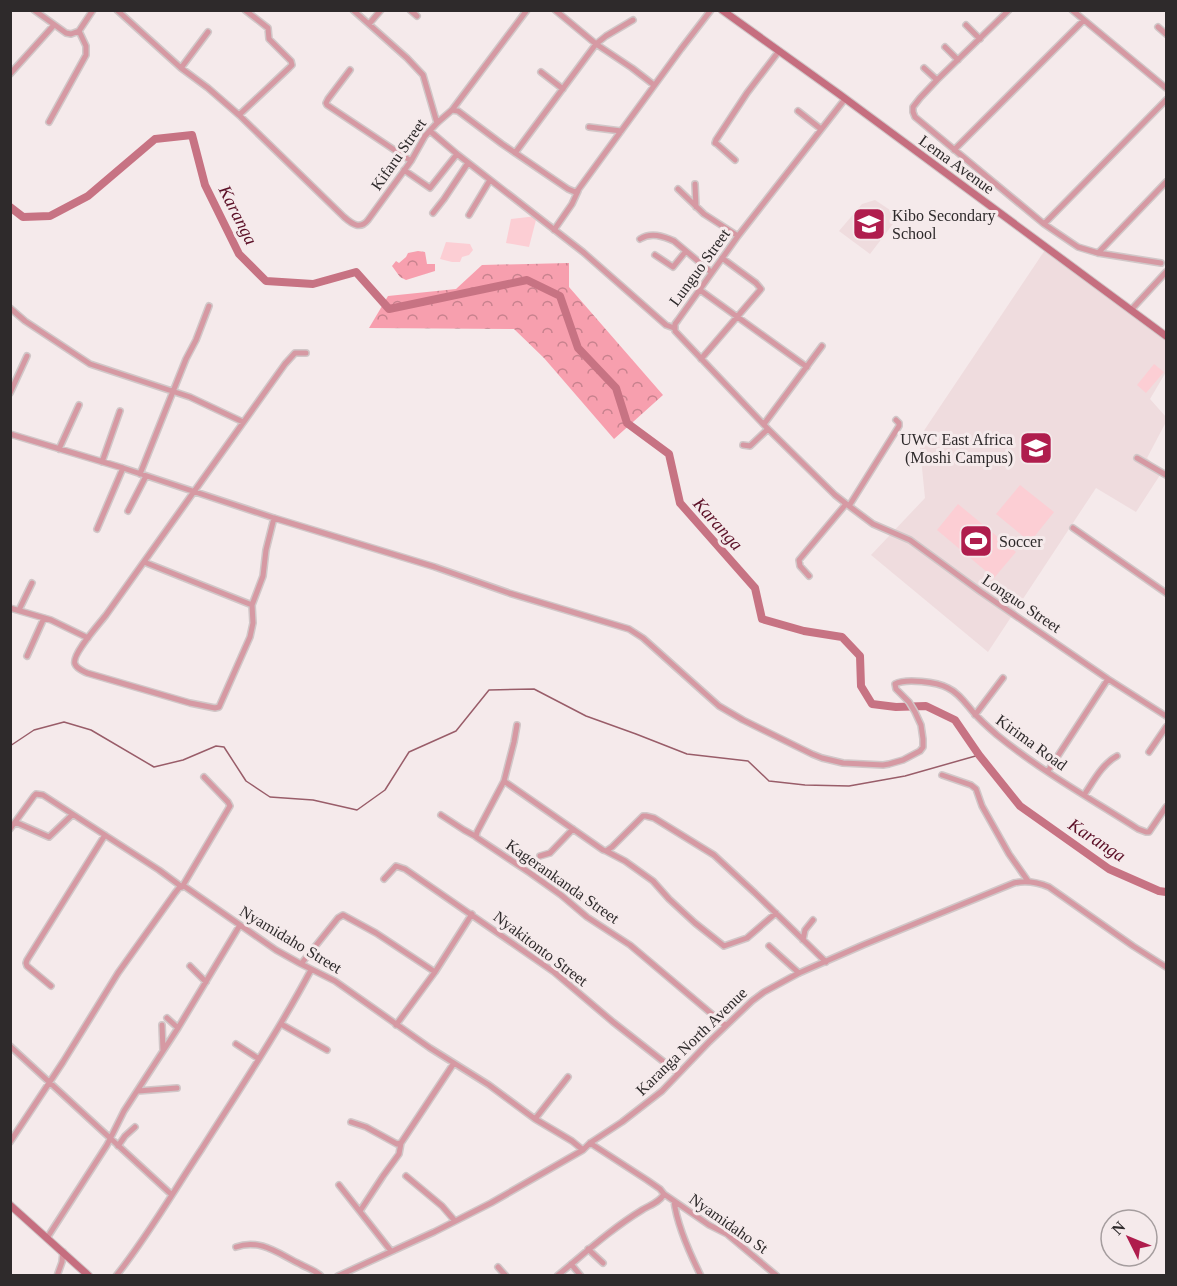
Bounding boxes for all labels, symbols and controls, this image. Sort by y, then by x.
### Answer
street label: Kifaru Street [368,115,430,193]
street label: Lema Avenue [916,132,997,197]
water label: Karanga [214,181,261,248]
school or university icon: Kibo Secondary School [851,206,887,242]
place label: Kibo Secondary School [892,207,996,242]
street label: Lunguo Street [666,225,734,310]
school or university icon: UWC East Africa (Moshi Campus) [1018,430,1054,466]
place label: UWC East Africa (Moshi Campus) [900,431,1013,467]
water label: Karanga [688,493,747,554]
sports icon: Soccer [958,523,994,559]
place label: Soccer [999,533,1043,550]
street label: Longuo Street [979,571,1065,637]
street label: Kirima Road [993,711,1070,774]
water label: Karanga [1064,814,1129,866]
street label: Kagerankanda Street [502,836,623,928]
street label: Nyamidaho Street [236,902,345,978]
street label: Nyakitonto Street [490,908,592,990]
street label: Karanga North Avenue [632,984,751,1099]
street label: Nyamidaho St [686,1190,772,1258]
north arrow [1099,1208,1159,1268]
text: N [1108,1218,1129,1238]

